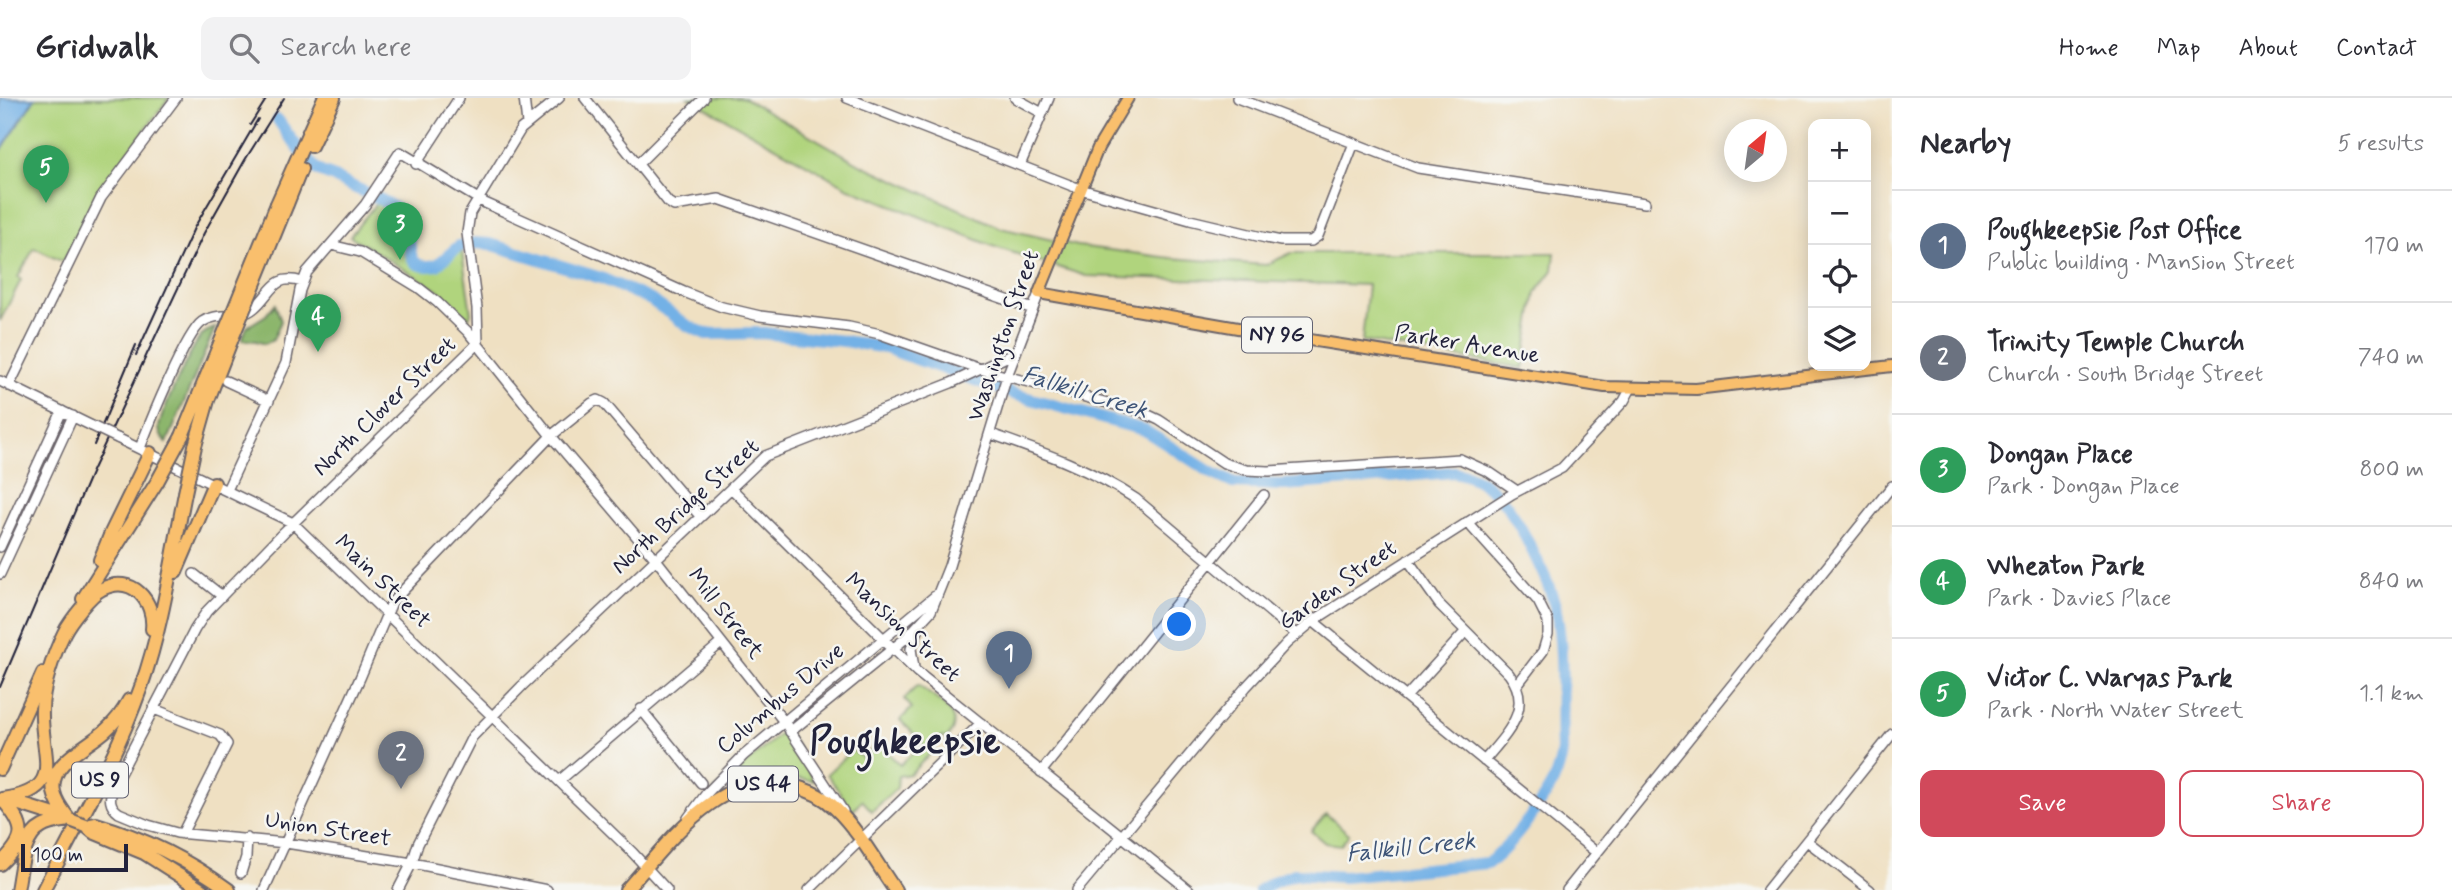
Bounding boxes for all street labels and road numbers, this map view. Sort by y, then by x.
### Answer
street label: Washington Street [961,247,1049,426]
road number: NY 9G [1242,317,1312,352]
street label: Parker Avenue [1392,319,1542,371]
street label: North Clover Street [307,331,463,483]
street label: North Bridge Street [606,433,766,581]
street label: Main Street [327,528,437,636]
street label: Garden Street [1273,534,1403,638]
street label: Mill Street [680,562,770,666]
street label: Mansion Street [838,566,966,690]
street label: Columbus Drive [711,637,851,761]
road number: US 9 [72,762,128,798]
road number: US 44 [728,766,798,802]
street label: Union Street [263,805,393,855]

